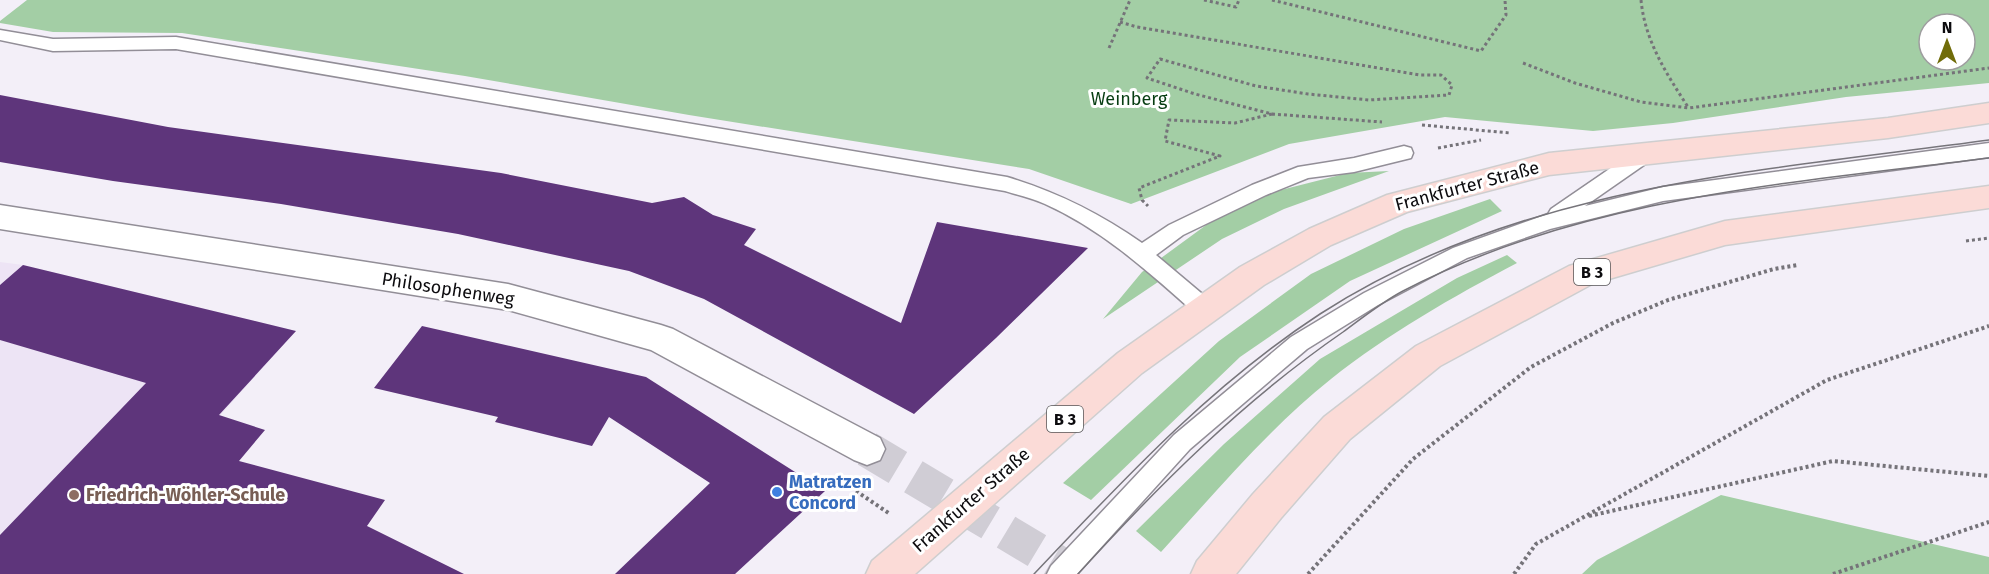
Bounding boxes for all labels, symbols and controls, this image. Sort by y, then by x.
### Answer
north arrow [1917,12,1977,72]
text: N [1942,18,1952,37]
park label: Weinberg [1091,88,1168,110]
street label: Frankfurter Straße [1393,156,1541,216]
road number: B 3 [1574,259,1610,285]
street label: Philosophenweg [380,268,517,310]
road number: B 3 [1047,406,1083,432]
street label: Frankfurter Straße [908,443,1034,557]
place label: Matratzen Concord [789,471,872,514]
place label: Friedrich-Wöhler-Schule [86,484,285,506]
marker: Matratzen Concord [770,485,784,499]
marker: Friedrich-Wöhler-Schule [67,488,81,502]

